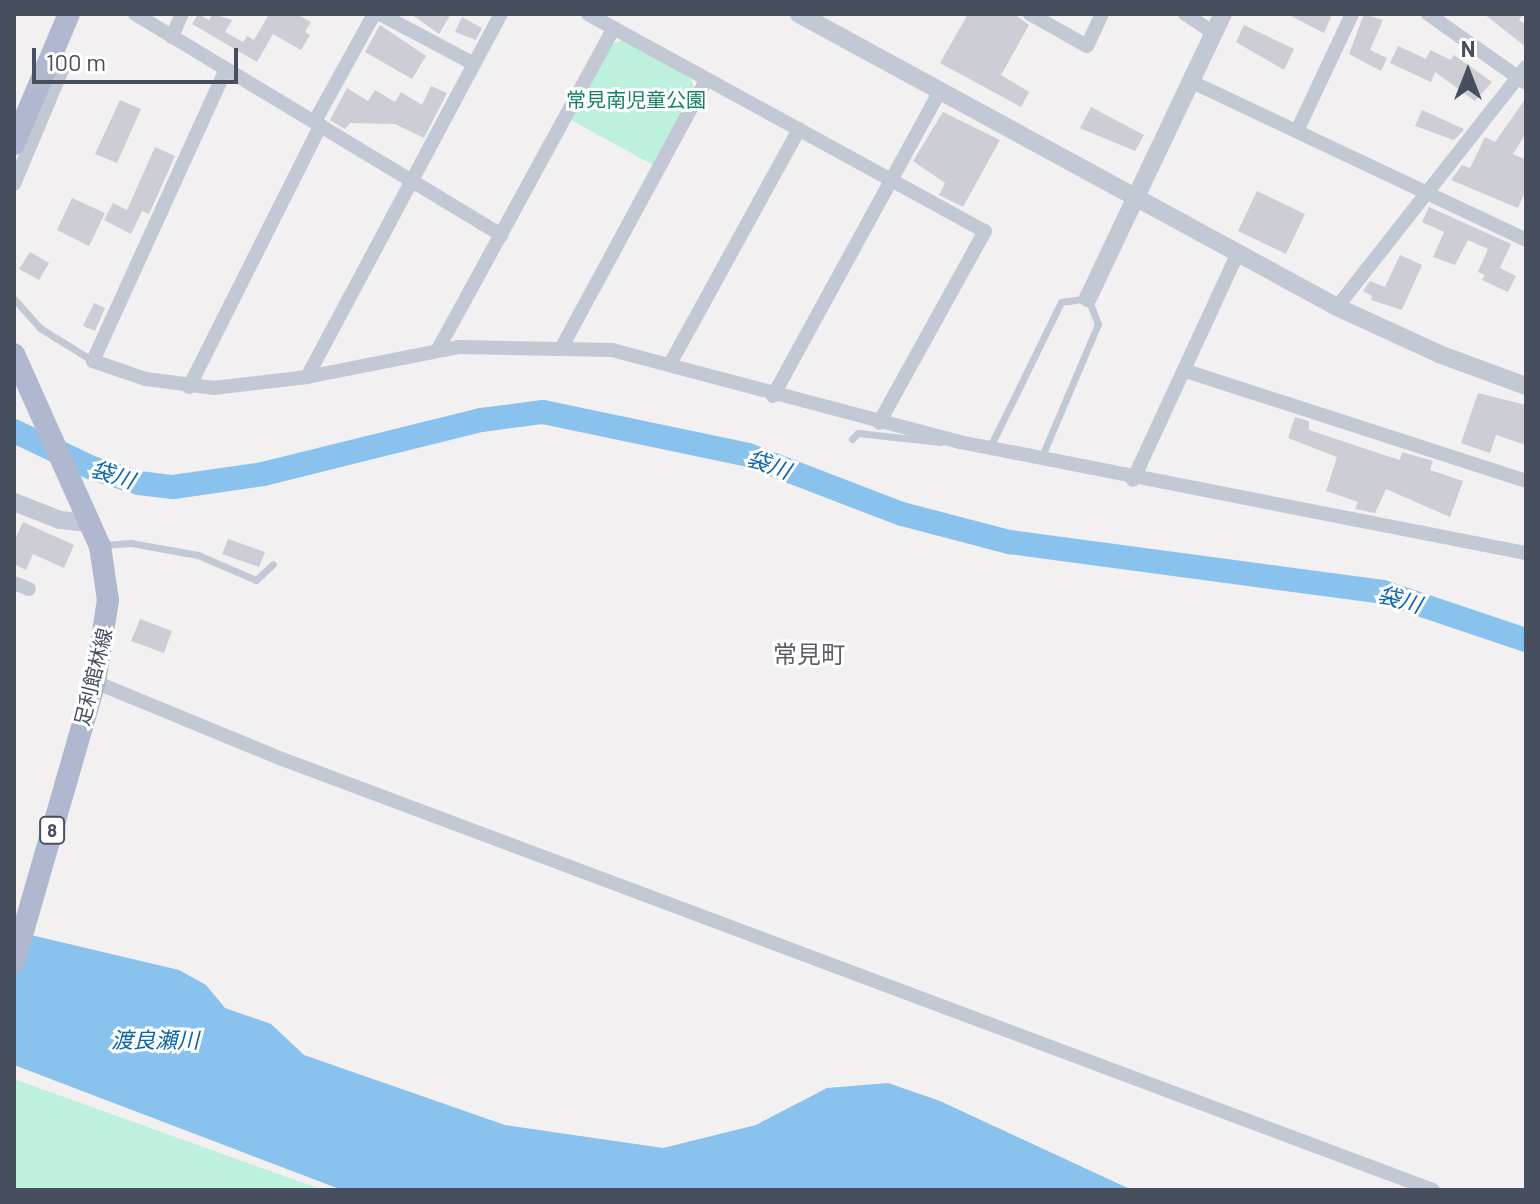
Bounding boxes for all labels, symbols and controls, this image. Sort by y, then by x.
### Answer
scale bar [36,32,242,82]
north arrow [1428,32,1508,112]
text: N [1461,35,1475,61]
text: 100 m [46,47,106,76]
park label: 常見南児童公園 [566,87,706,111]
water label: 袋川 [744,444,794,484]
water label: 袋川 [88,455,138,493]
water label: 袋川 [1375,580,1425,618]
street label: 足利館林線 [69,626,117,728]
district label: 常見町 [773,640,845,668]
road number: 8 [38,816,66,844]
water label: 渡良瀬川 [111,1027,199,1053]

